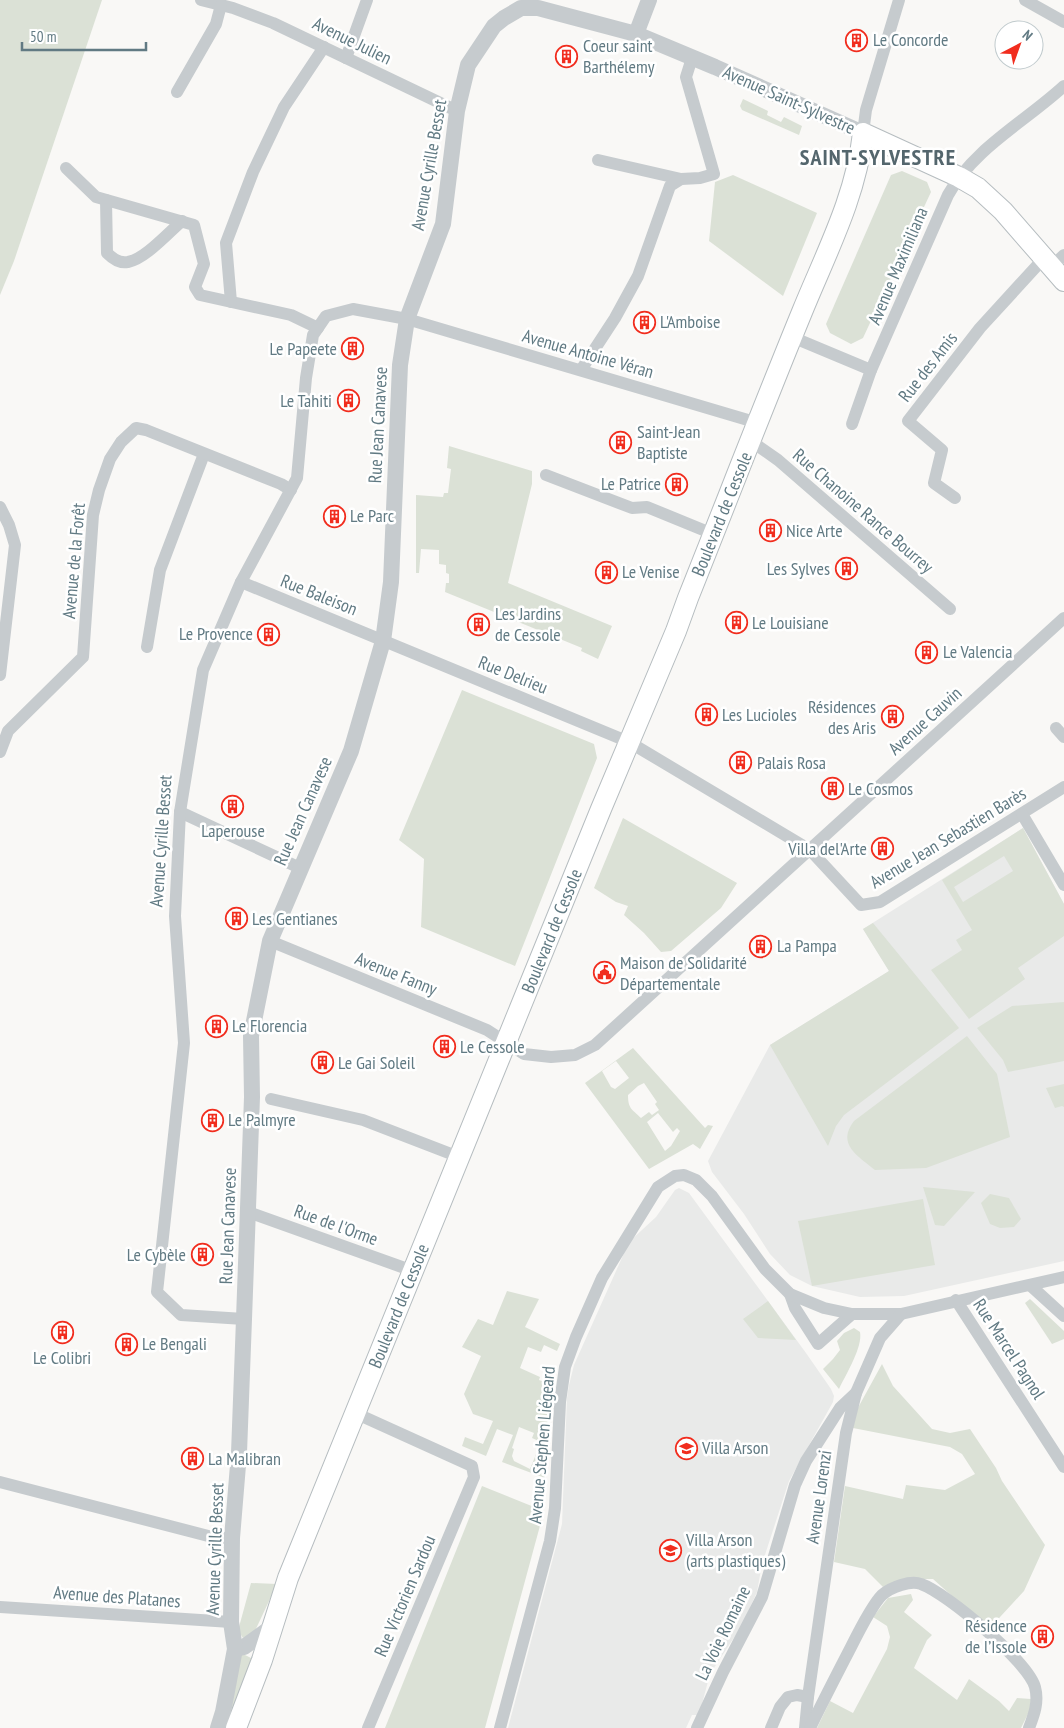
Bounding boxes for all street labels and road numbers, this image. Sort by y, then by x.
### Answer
street label: Avenue Julien [309,12,395,70]
street label: Avenue Saint-Sylvestre [720,60,859,139]
street label: Avenue Cyrille Besset [406,98,451,232]
street label: Avenue Maximiliana [862,204,933,328]
street label: Avenue Antoine Véran [520,324,656,383]
street label: Rue des Amis [893,327,962,406]
street label: Rue Jean Canavese [363,366,392,484]
street label: Rue Chanoine Rance Bourrey [788,443,938,578]
street label: Boulevard de Cessole [686,448,757,579]
street label: Avenue de la Forêt [57,502,90,620]
street label: Rue Baleison [277,569,361,620]
street label: Rue Delrieu [475,650,551,699]
street label: Avenue Cauvin [883,682,966,760]
street label: Rue Jean Canavese [268,753,337,869]
street label: Avenue Cyrille Besset [144,774,177,908]
street label: Avenue Jean Sebastien Barès [865,782,1030,893]
street label: Boulevard de Cessole [516,865,587,996]
street label: Avenue Fanny [352,947,441,1000]
street label: Rue Jean Canavese [214,1167,241,1285]
street label: Rue de l'Orme [291,1199,381,1250]
street label: Boulevard de Cessole [363,1240,434,1371]
street label: Rue Marcel Pagnol [968,1294,1051,1404]
street label: Avenue Stephen Liégeard [523,1365,560,1525]
street label: Avenue Lorenzi [801,1449,836,1545]
street label: Avenue Cyrille Besset [201,1482,228,1616]
street label: Rue Victorien Sardou [369,1532,440,1660]
street label: Avenue des Platanes [53,1581,181,1612]
street label: La Voie Romaine [690,1582,755,1684]

